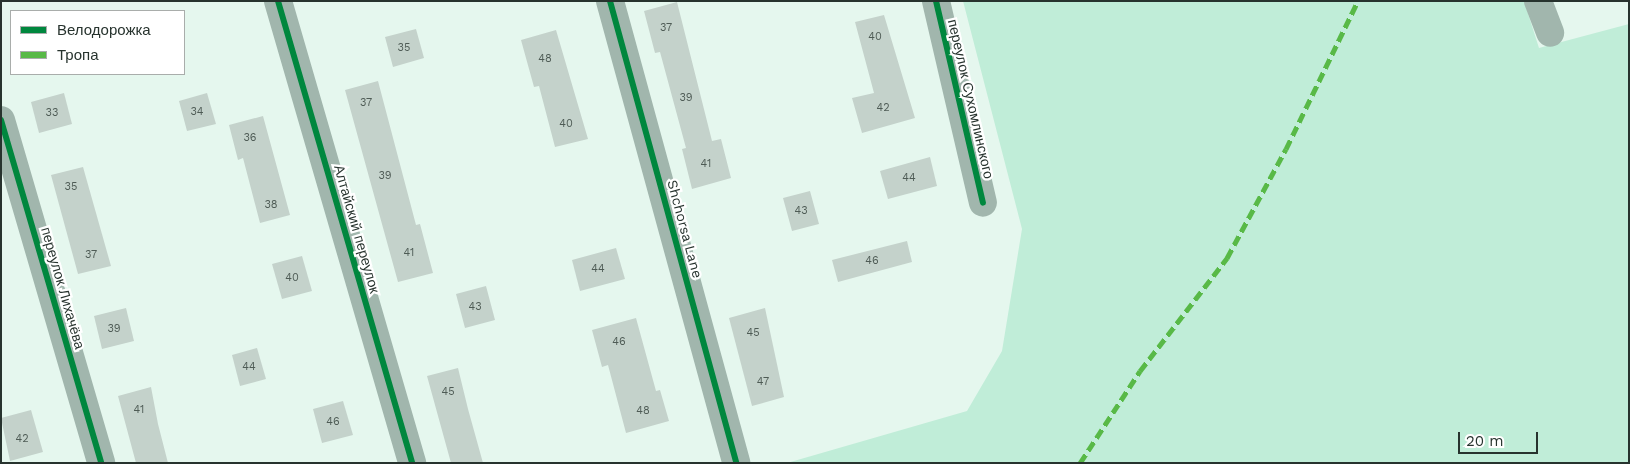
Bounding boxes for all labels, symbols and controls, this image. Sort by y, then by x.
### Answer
legend [10,10,185,75]
street label: переулок Сухомлинского [944,18,998,180]
text: Велодорожка [57,21,151,39]
house number: 37 [660,21,672,35]
house number: 40 [868,30,882,44]
house number: 35 [398,41,410,55]
text: Тропа [57,46,98,64]
house number: 48 [538,52,552,66]
house number: 39 [679,91,693,105]
house number: 37 [360,96,372,110]
house number: 42 [876,101,890,115]
house number: 34 [190,105,204,119]
house number: 33 [46,106,58,120]
house number: 40 [559,117,573,131]
house number: 36 [243,131,257,145]
house number: 41 [701,157,711,171]
street label: Алтайский переулок [331,163,383,295]
house number: 39 [378,169,392,183]
house number: 44 [902,171,916,185]
street label: Shchorsa Lane [664,178,706,280]
house number: 35 [65,180,77,194]
house number: 38 [264,198,278,212]
house number: 43 [794,204,808,218]
street label: переулок Лихачёва [38,225,88,351]
house number: 41 [404,246,414,260]
house number: 37 [85,248,97,262]
house number: 46 [865,254,879,268]
house number: 44 [591,262,605,276]
house number: 40 [285,271,299,285]
house number: 43 [468,300,482,314]
house number: 39 [107,322,121,336]
house number: 45 [746,326,760,340]
house number: 46 [612,335,626,349]
house number: 44 [242,360,256,374]
house number: 47 [757,375,769,389]
house number: 45 [441,385,455,399]
house number: 41 [134,403,144,417]
house number: 48 [636,404,650,418]
house number: 46 [326,415,340,429]
scale bar [1460,422,1540,454]
house number: 42 [15,432,29,446]
text: 20 m [1466,432,1504,450]

